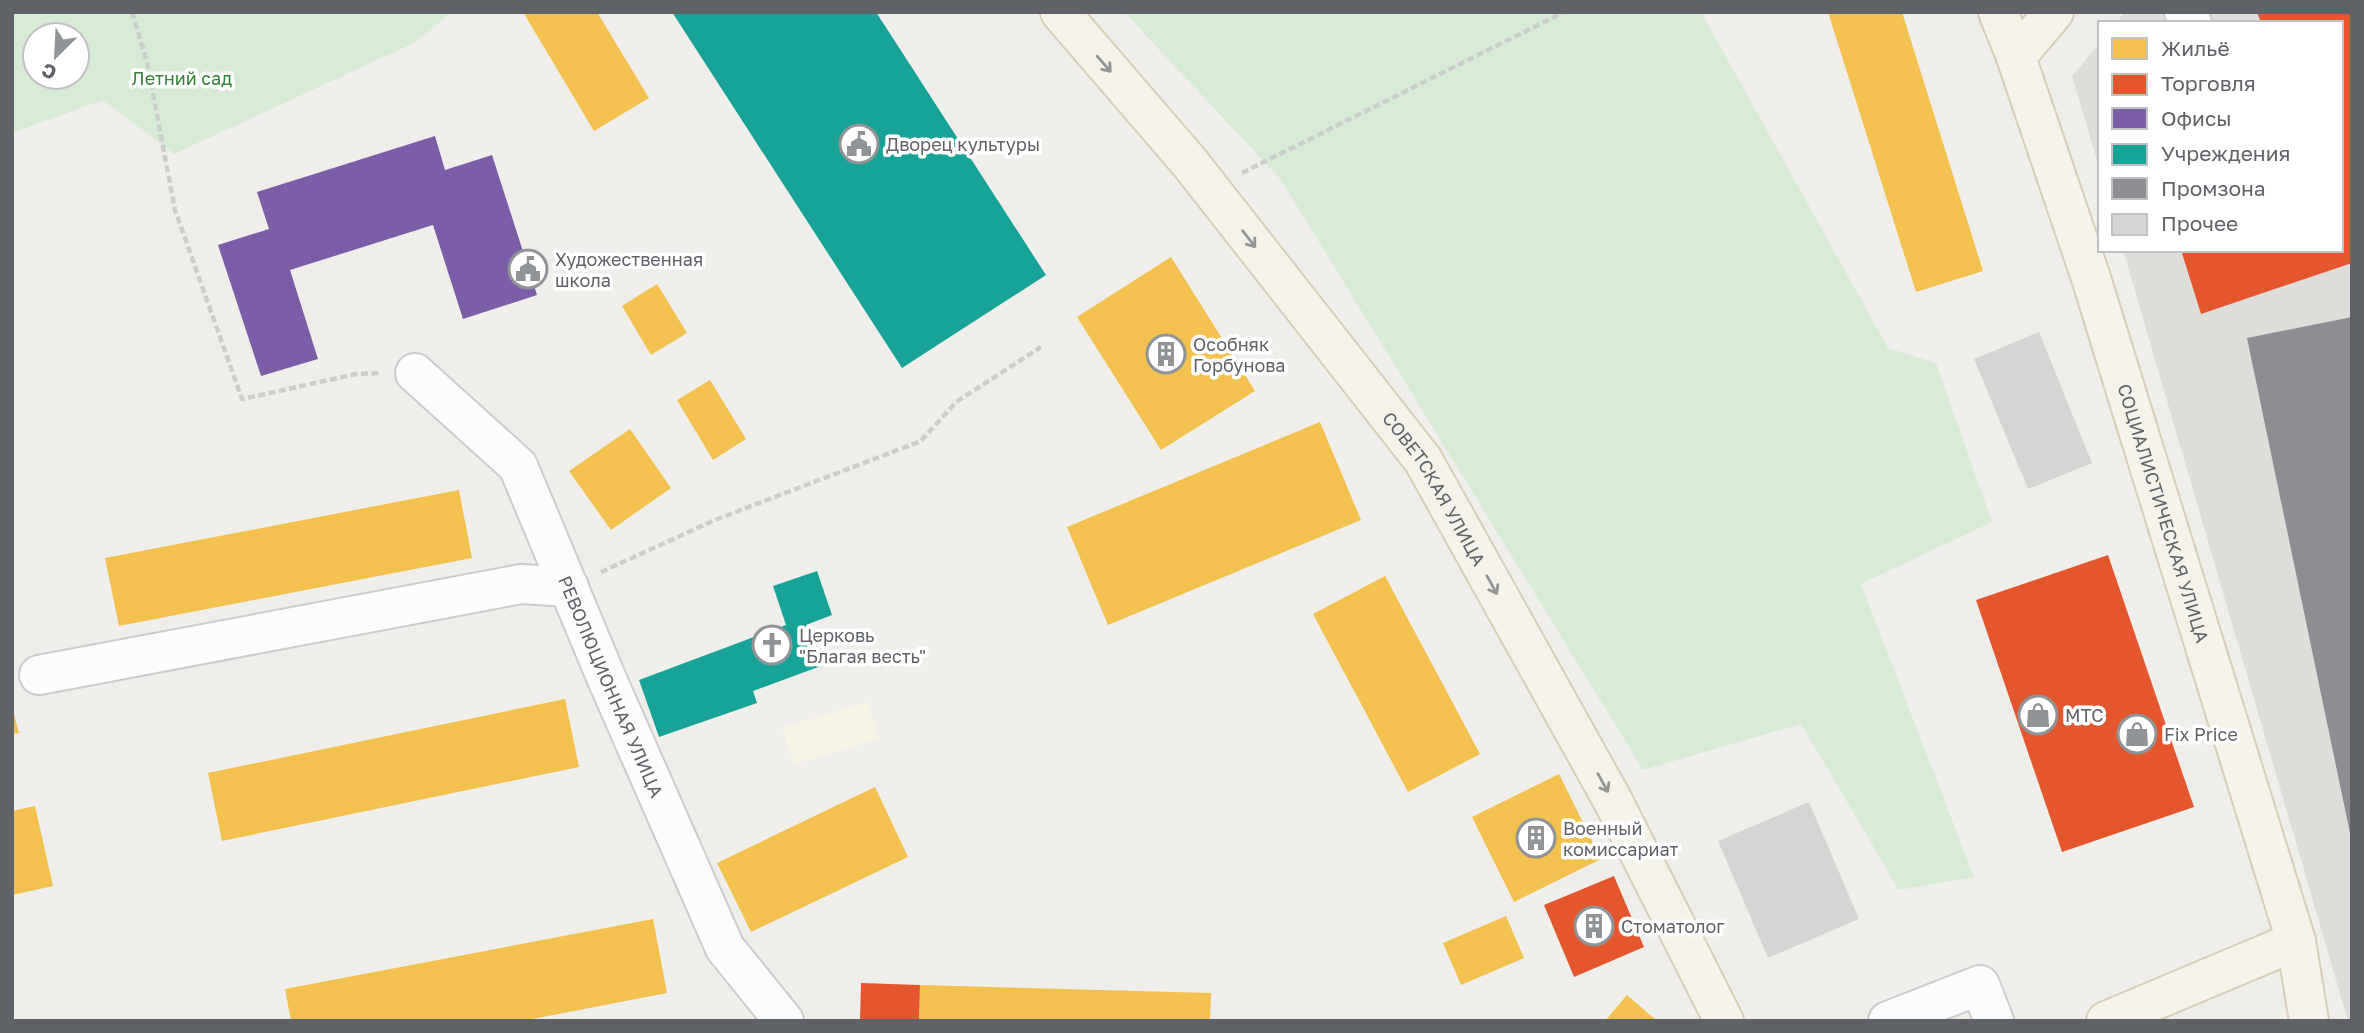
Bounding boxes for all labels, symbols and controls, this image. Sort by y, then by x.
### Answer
north arrow [21,21,91,91]
legend [2098,21,2343,252]
text: Жильё [2161,35,2230,61]
one-way arrow [1096,55,1112,73]
text: С [38,59,60,85]
park label: Летний сад [132,67,232,89]
text: Торговля [2161,70,2256,96]
text: Офисы [2161,105,2232,131]
public building icon: Дворец культуры [838,123,880,165]
place label: Дворец культуры [886,133,1040,155]
text: Учреждения [2161,140,2290,166]
text: Промзона [2161,175,2266,201]
text: Прочее [2161,210,2238,236]
one-way arrow [1242,230,1257,248]
public building icon: Художественная школа [507,248,549,290]
place label: Художественная школа [555,248,703,291]
building icon: Особняк Горбунова [1145,333,1187,375]
place label: Особняк Горбунова [1193,333,1286,376]
street label: СОЦИАЛИСТИЧЕСКАЯ УЛИЦА [2113,381,2214,645]
street label: СОВЕТСКАЯ УЛИЦА [1378,407,1491,569]
street label: РЕВОЛЮЦИОННАЯ УЛИЦА [554,572,668,801]
one-way arrow [1485,574,1499,594]
church icon: Церковь "Благая весть" [751,624,793,666]
place label: Церковь "Благая весть" [799,624,926,667]
shop icon: МТС [2017,694,2059,736]
place label: МТС [2065,704,2104,726]
shop icon: Fix Price [2116,713,2158,755]
place label: Fix Price [2164,723,2238,745]
one-way arrow [1596,773,1610,793]
building icon: Военный комиссариат [1515,817,1557,859]
place label: Военный комиссариат [1563,817,1679,860]
building icon: Стоматолог [1573,905,1615,947]
place label: Стоматолог [1621,915,1725,937]

